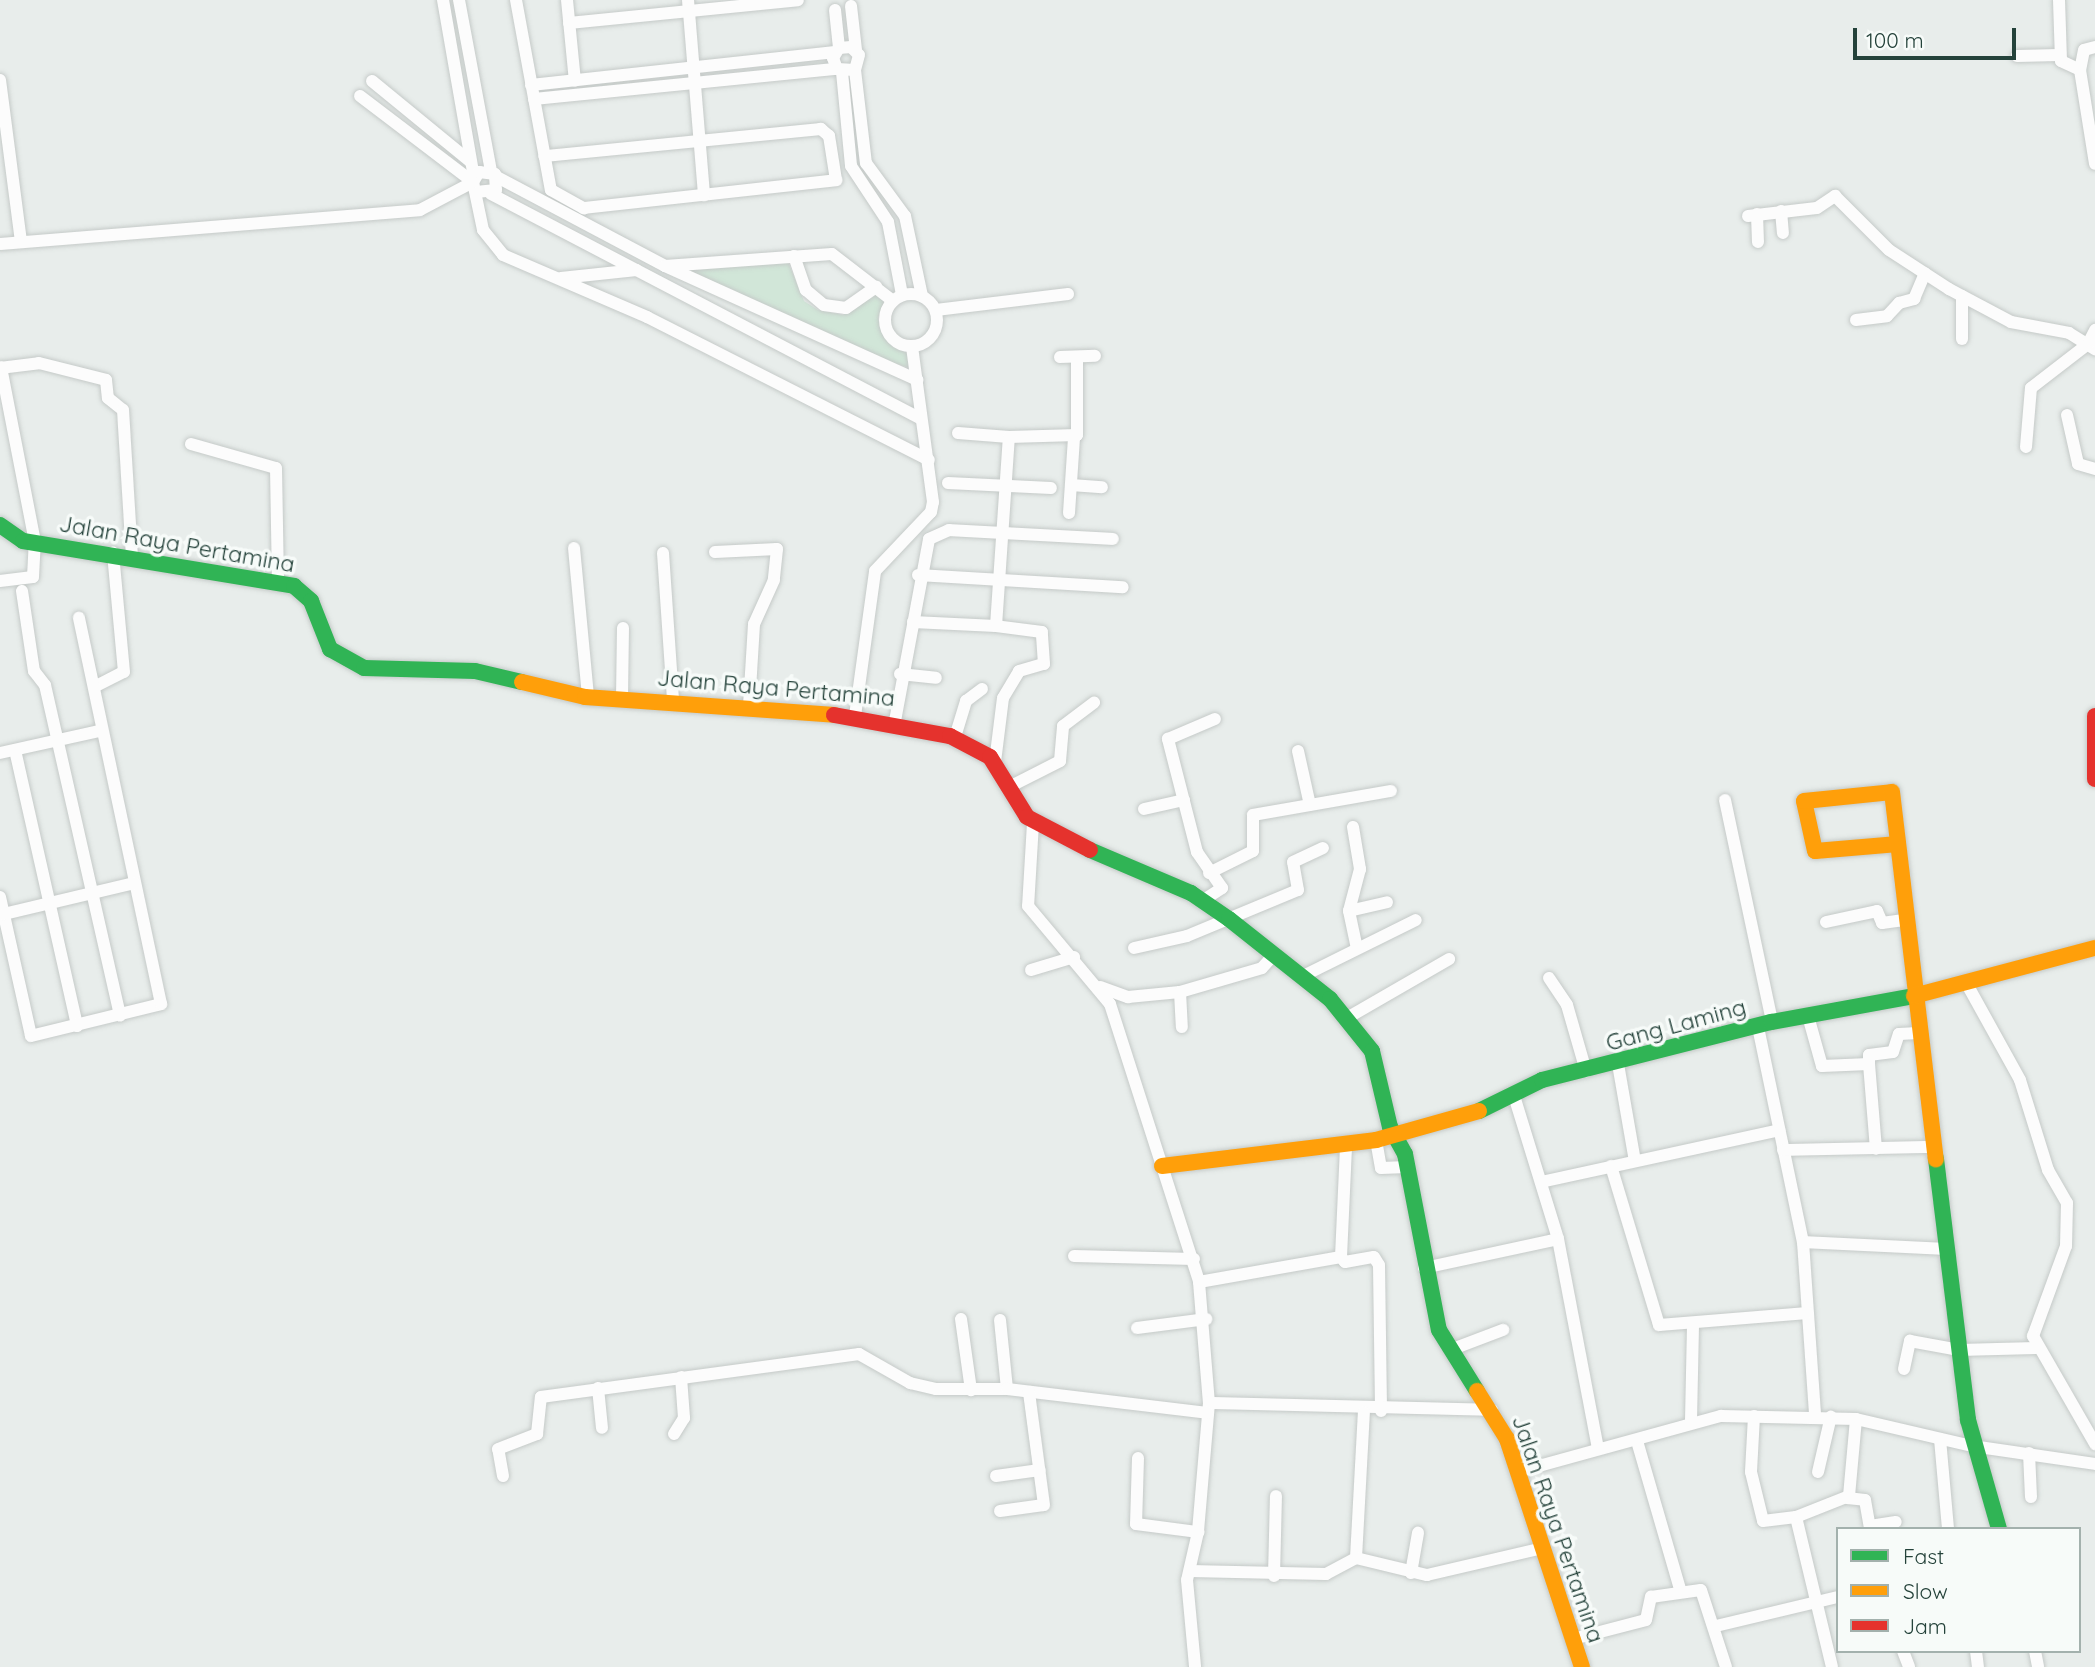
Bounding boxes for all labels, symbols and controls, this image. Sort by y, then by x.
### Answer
scale bar [1857,14,2020,58]
text: 100 m [1866,27,1924,53]
street label: Jalan Raya Pertamina [57,510,297,578]
street label: Jalan Raya Pertamina [656,664,896,712]
street label: Gang Laming [1603,993,1749,1057]
street label: Jalan Raya Pertamina [1506,1412,1610,1646]
legend [1836,1527,2081,1653]
text: Fast [1903,1543,1944,1569]
text: Slow [1903,1578,1948,1604]
text: Jam [1903,1613,1947,1639]

